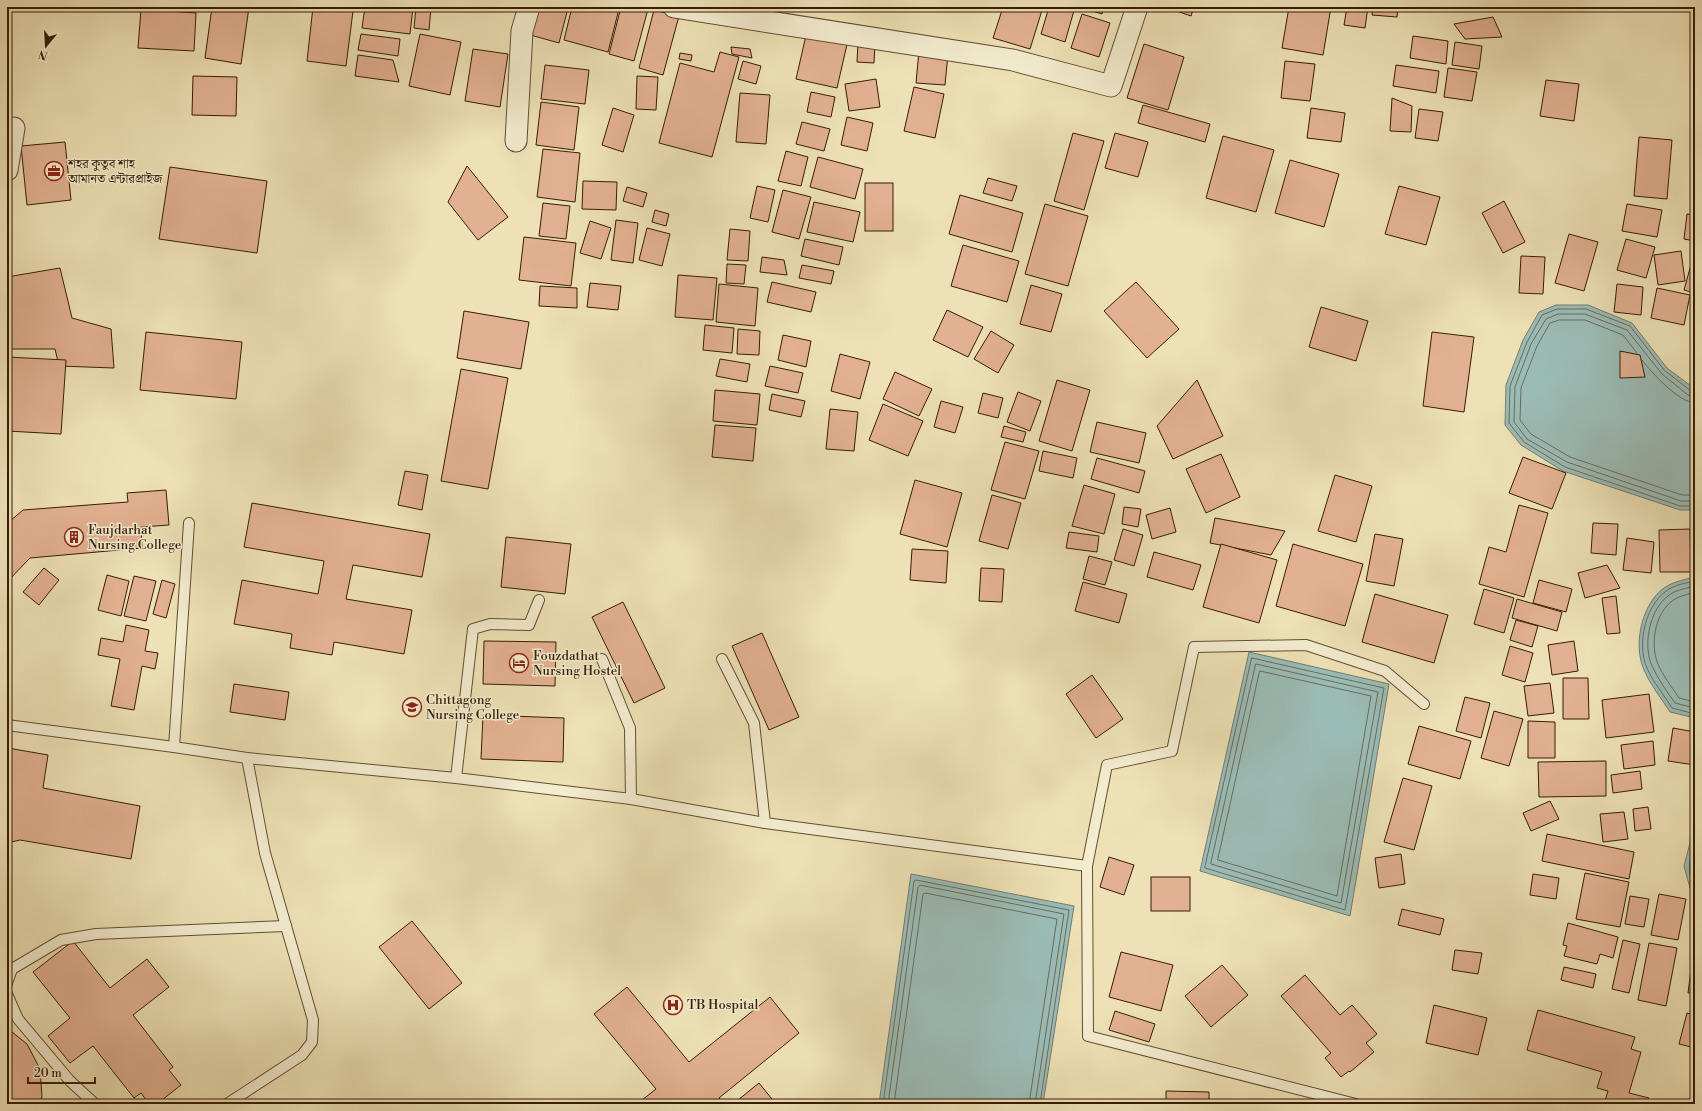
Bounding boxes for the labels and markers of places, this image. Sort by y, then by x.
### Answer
place label: শহর কুতুব শাহ আমানত এন্টারপ্রাইজ [67,156,163,187]
office icon: শহর কুতুব শাহ আমানত এন্টারপ্রাইজ [43,160,65,182]
place label: Faujdarhat Nursing College [88,522,182,553]
building icon: Faujdarhat Nursing College [63,526,85,548]
place label: Fouzdathat Nursing Hostel [533,648,621,679]
hotel icon: Fouzdathat Nursing Hostel [508,652,530,674]
place label: Chittagong Nursing College [426,692,520,723]
school or university icon: Chittagong Nursing College [401,696,423,718]
hospital icon: TB Hospital [662,994,684,1016]
place label: TB Hospital [687,997,758,1013]

